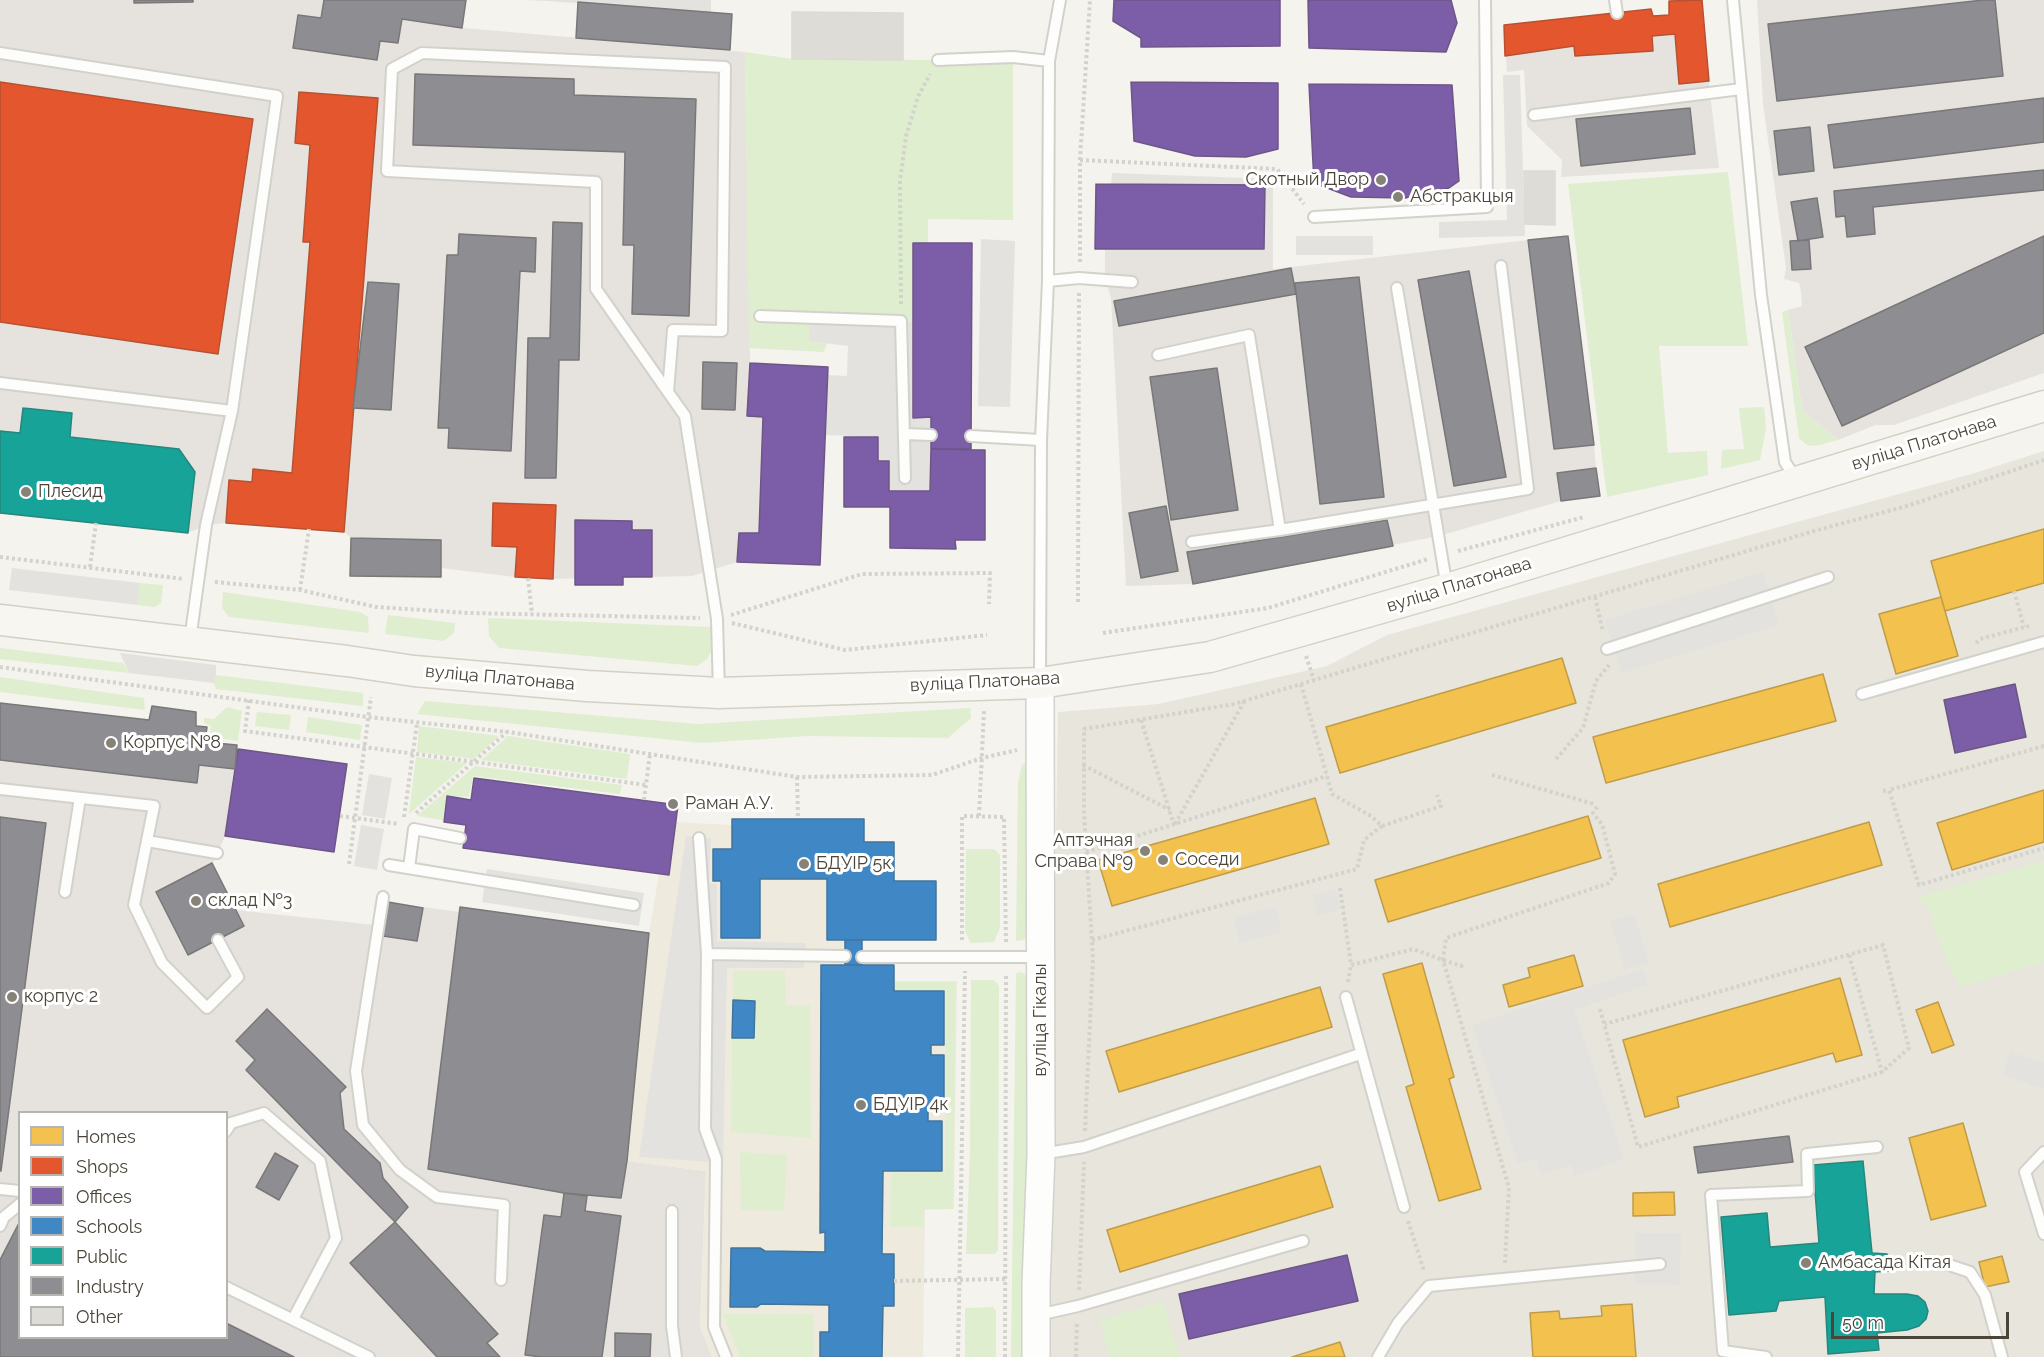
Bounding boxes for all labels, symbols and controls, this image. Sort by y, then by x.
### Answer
place label: Скотный Двор [1246,169,1369,191]
marker: Скотный Двор [1374,173,1388,187]
place label: Абстракцыя [1410,186,1513,208]
marker: Абстракцыя [1391,190,1405,204]
street label: вуліца Платонава [1849,411,1999,475]
place label: Плесид [38,481,103,503]
marker: Плесид [19,485,33,499]
street label: вуліца Платонава [1384,553,1534,617]
street label: вуліца Платонава [424,661,576,695]
street label: вуліца Платонава [909,667,1061,697]
place label: Корпус №8 [123,732,221,754]
marker: Корпус №8 [104,736,118,750]
place label: Раман А.У. [685,793,773,815]
marker: Раман А.У. [666,797,680,811]
place label: Аптэчная Справа №9 [1034,830,1133,872]
marker: Аптэчная Справа №9 [1138,844,1152,858]
place label: Соседи [1175,849,1240,871]
place label: БДУІР 5к [816,853,892,875]
marker: Соседи [1156,853,1170,867]
marker: БДУІР 5к [797,857,811,871]
place label: склад №3 [208,890,292,912]
marker: склад №3 [189,894,203,908]
street label: вуліца Гікалы [1030,963,1052,1077]
place label: корпус 2 [24,986,98,1008]
marker: корпус 2 [5,990,19,1004]
place label: БДУІР 4к [873,1094,949,1116]
marker: БДУІР 4к [854,1098,868,1112]
legend [18,1111,228,1339]
text: Homes [76,1126,136,1147]
text: Shops [76,1156,128,1177]
text: Offices [76,1186,132,1207]
text: Schools [76,1216,142,1237]
text: Public [76,1246,128,1267]
place label: Амбасада Кітая [1818,1252,1951,1274]
marker: Амбасада Кітая [1799,1256,1813,1270]
text: Industry [76,1276,144,1297]
scale bar [1834,1300,2012,1338]
text: Other [76,1306,123,1327]
text: 50 m [1842,1312,1884,1333]

